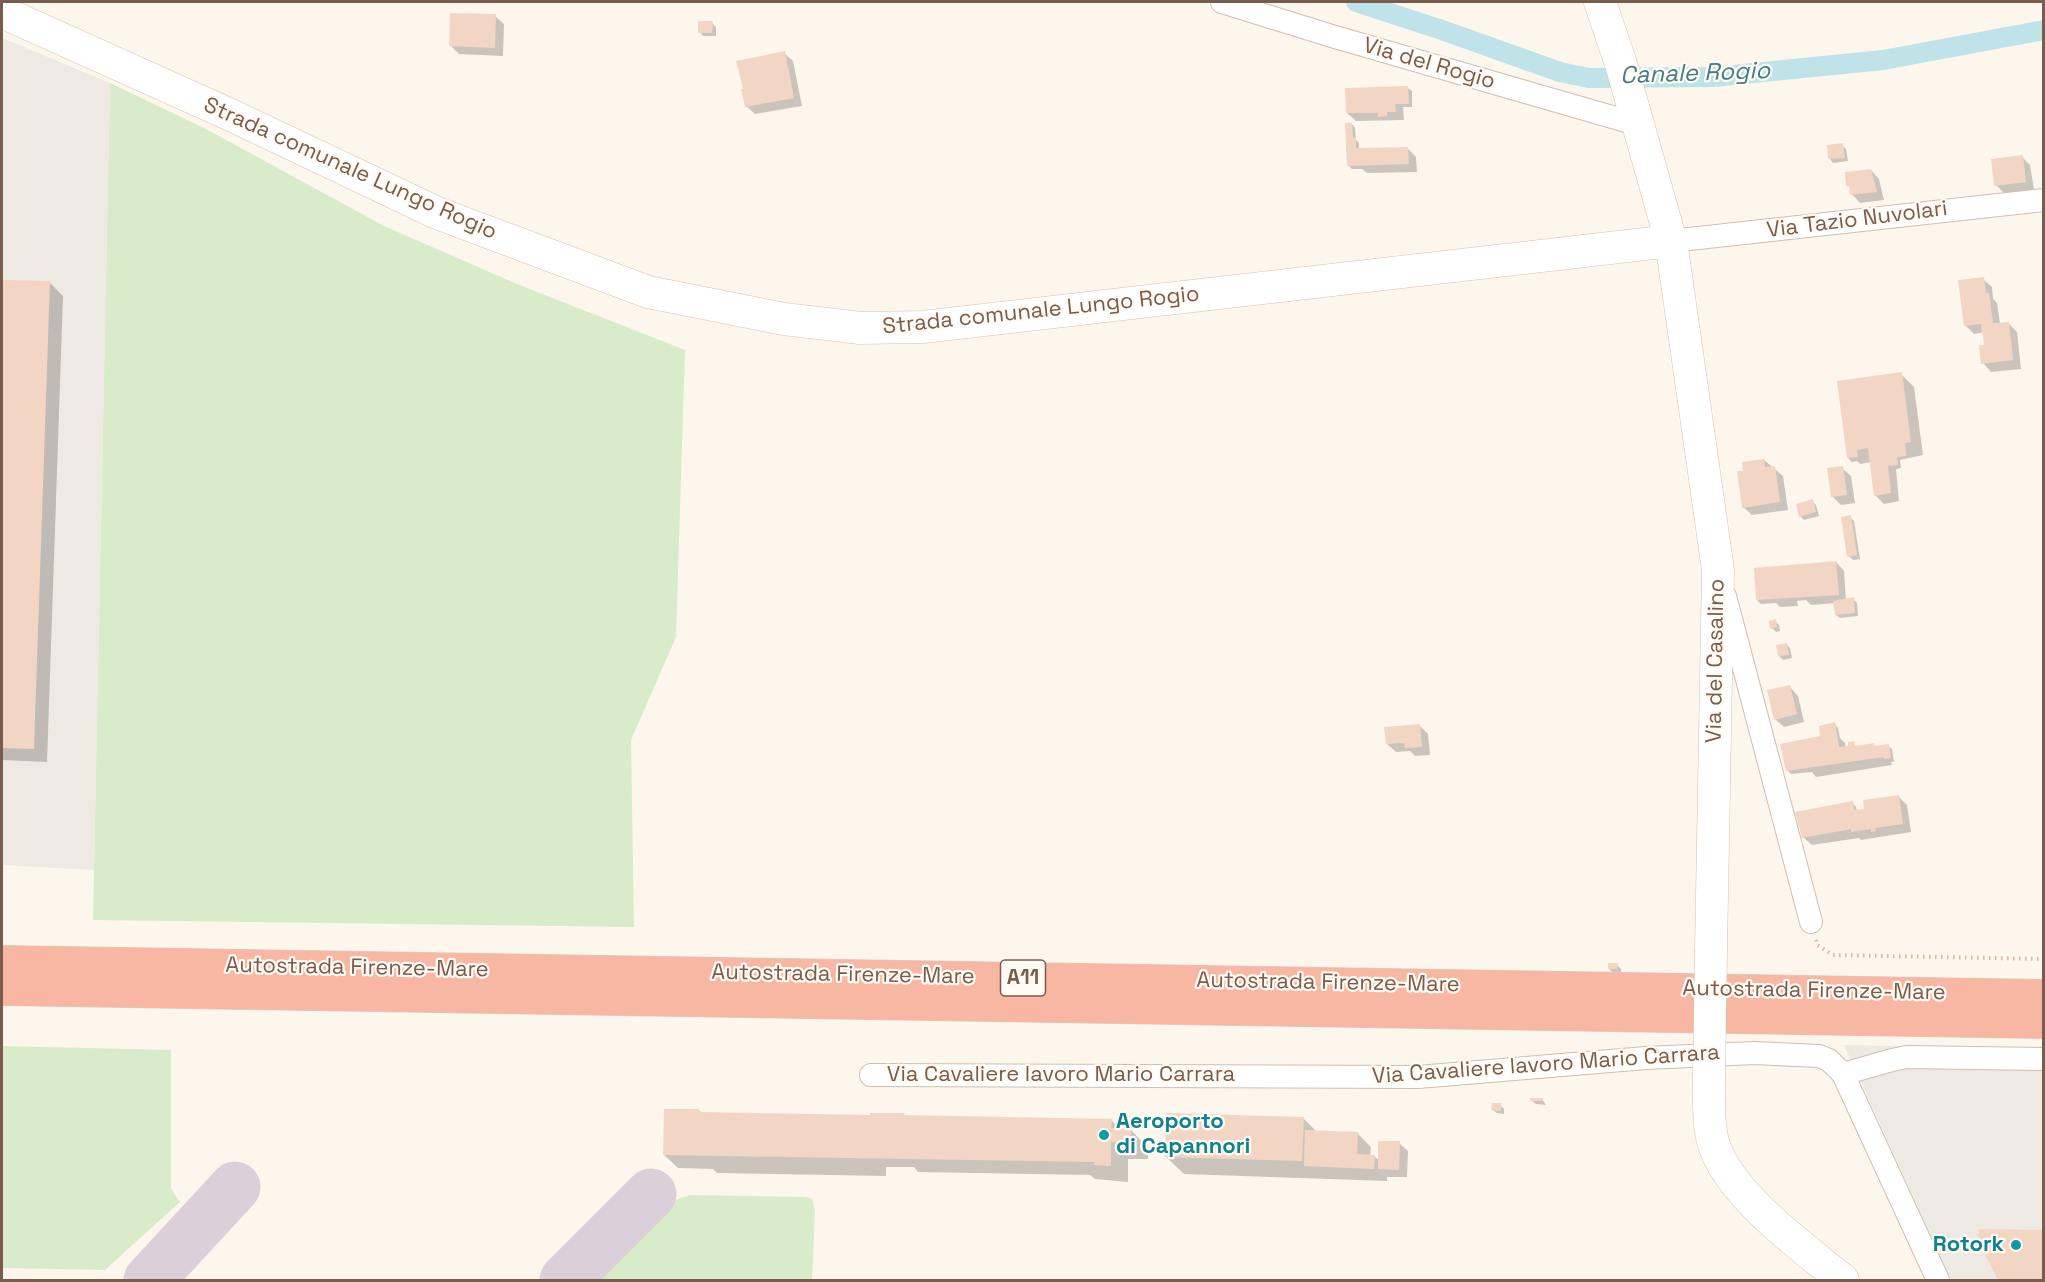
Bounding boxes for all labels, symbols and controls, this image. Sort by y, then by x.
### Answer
street label: Via del Rogio [1360,33,1498,95]
water label: Canale Rogio [1620,57,1770,91]
street label: Strada comunale Lungo Rogio [199,92,501,246]
street label: Via Tazio Nuvolari [1765,196,1949,244]
street label: Strada comunale Lungo Rogio [881,281,1201,341]
street label: Via del Casalino [1701,579,1731,743]
street label: Autostrada Firenze-Mare [225,953,489,983]
street label: Autostrada Firenze-Mare [711,960,975,990]
road number: A11 [1000,960,1046,996]
street label: Autostrada Firenze-Mare [1196,968,1460,998]
street label: Autostrada Firenze-Mare [1682,976,1946,1006]
street label: Via Cavaliere lavoro Mario Carrara [1371,1040,1721,1090]
street label: Via Cavaliere lavoro Mario Carrara [887,1062,1235,1088]
place label: Aeroporto di Capannori [1116,1109,1250,1160]
marker: Aeroporto di Capannori [1097,1128,1111,1142]
place label: Rotork [1933,1232,2004,1258]
marker: Rotork [2009,1238,2023,1252]

